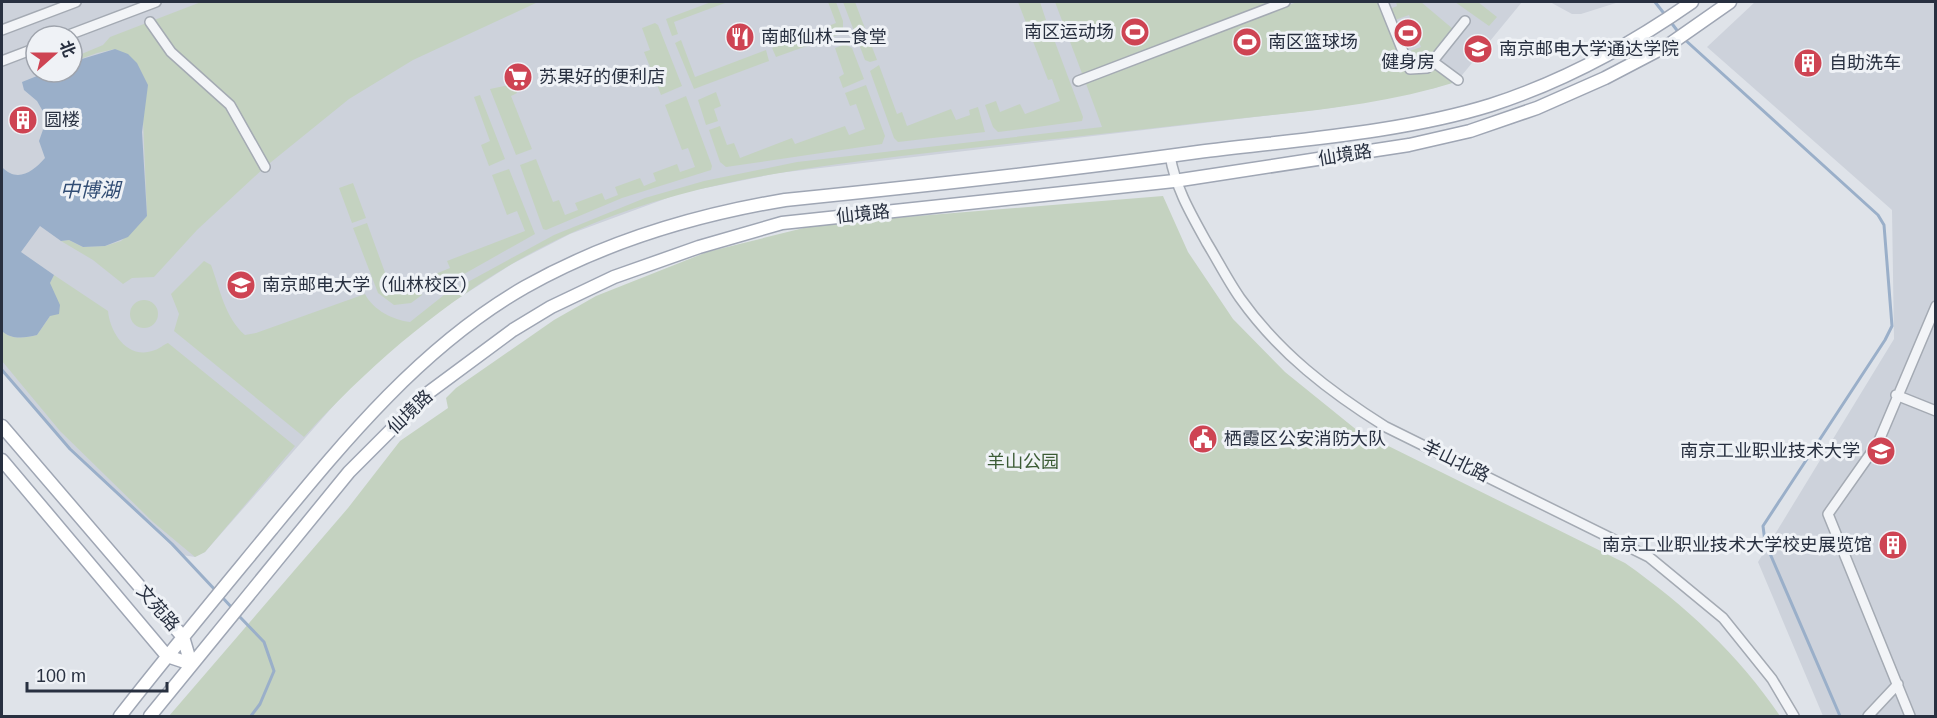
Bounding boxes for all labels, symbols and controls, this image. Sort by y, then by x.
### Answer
sports icon: 南区运动场 [1119,16,1151,48]
sports icon: 健身房 [1392,17,1424,49]
restaurant icon: 南邮仙林二食堂 [724,21,756,53]
place label: 南区运动场 [1024,22,1114,42]
north arrow [24,24,84,84]
sports icon: 南区篮球场 [1231,26,1263,58]
place label: 南邮仙林二食堂 [761,27,887,47]
place label: 南区篮球场 [1268,32,1358,52]
school or university icon: 南京邮电大学通达学院 [1462,33,1494,65]
text: 北 [57,38,78,59]
place label: 南京邮电大学通达学院 [1499,39,1679,59]
building icon: 自助洗车 [1792,47,1824,79]
place label: 健身房 [1381,52,1435,72]
place label: 自助洗车 [1829,53,1901,73]
supermarket icon: 苏果好的便利店 [502,61,534,93]
place label: 苏果好的便利店 [539,67,665,87]
building icon: 圆楼 [7,104,39,136]
place label: 圆楼 [44,110,80,130]
street label: 仙境路 [1317,141,1373,169]
water label: 中博湖 [60,179,123,201]
street label: 仙境路 [835,201,891,227]
school or university icon: 南京邮电大学（仙林校区） [225,269,257,301]
place label: 南京邮电大学（仙林校区） [262,275,478,295]
street label: 仙境路 [384,386,436,438]
public building icon: 栖霞区公安消防大队 [1187,423,1219,455]
place label: 栖霞区公安消防大队 [1224,429,1386,449]
school or university icon: 南京工业职业技术大学 [1865,435,1897,467]
street label: 羊山北路 [1419,436,1493,486]
place label: 南京工业职业技术大学 [1680,441,1860,461]
park label: 羊山公园 [987,452,1059,472]
building icon: 南京工业职业技术大学校史展览馆 [1877,529,1909,561]
place label: 南京工业职业技术大学校史展览馆 [1602,535,1872,555]
street label: 文苑路 [133,581,183,635]
scale bar [27,655,166,693]
text: 100 m [36,666,86,686]

